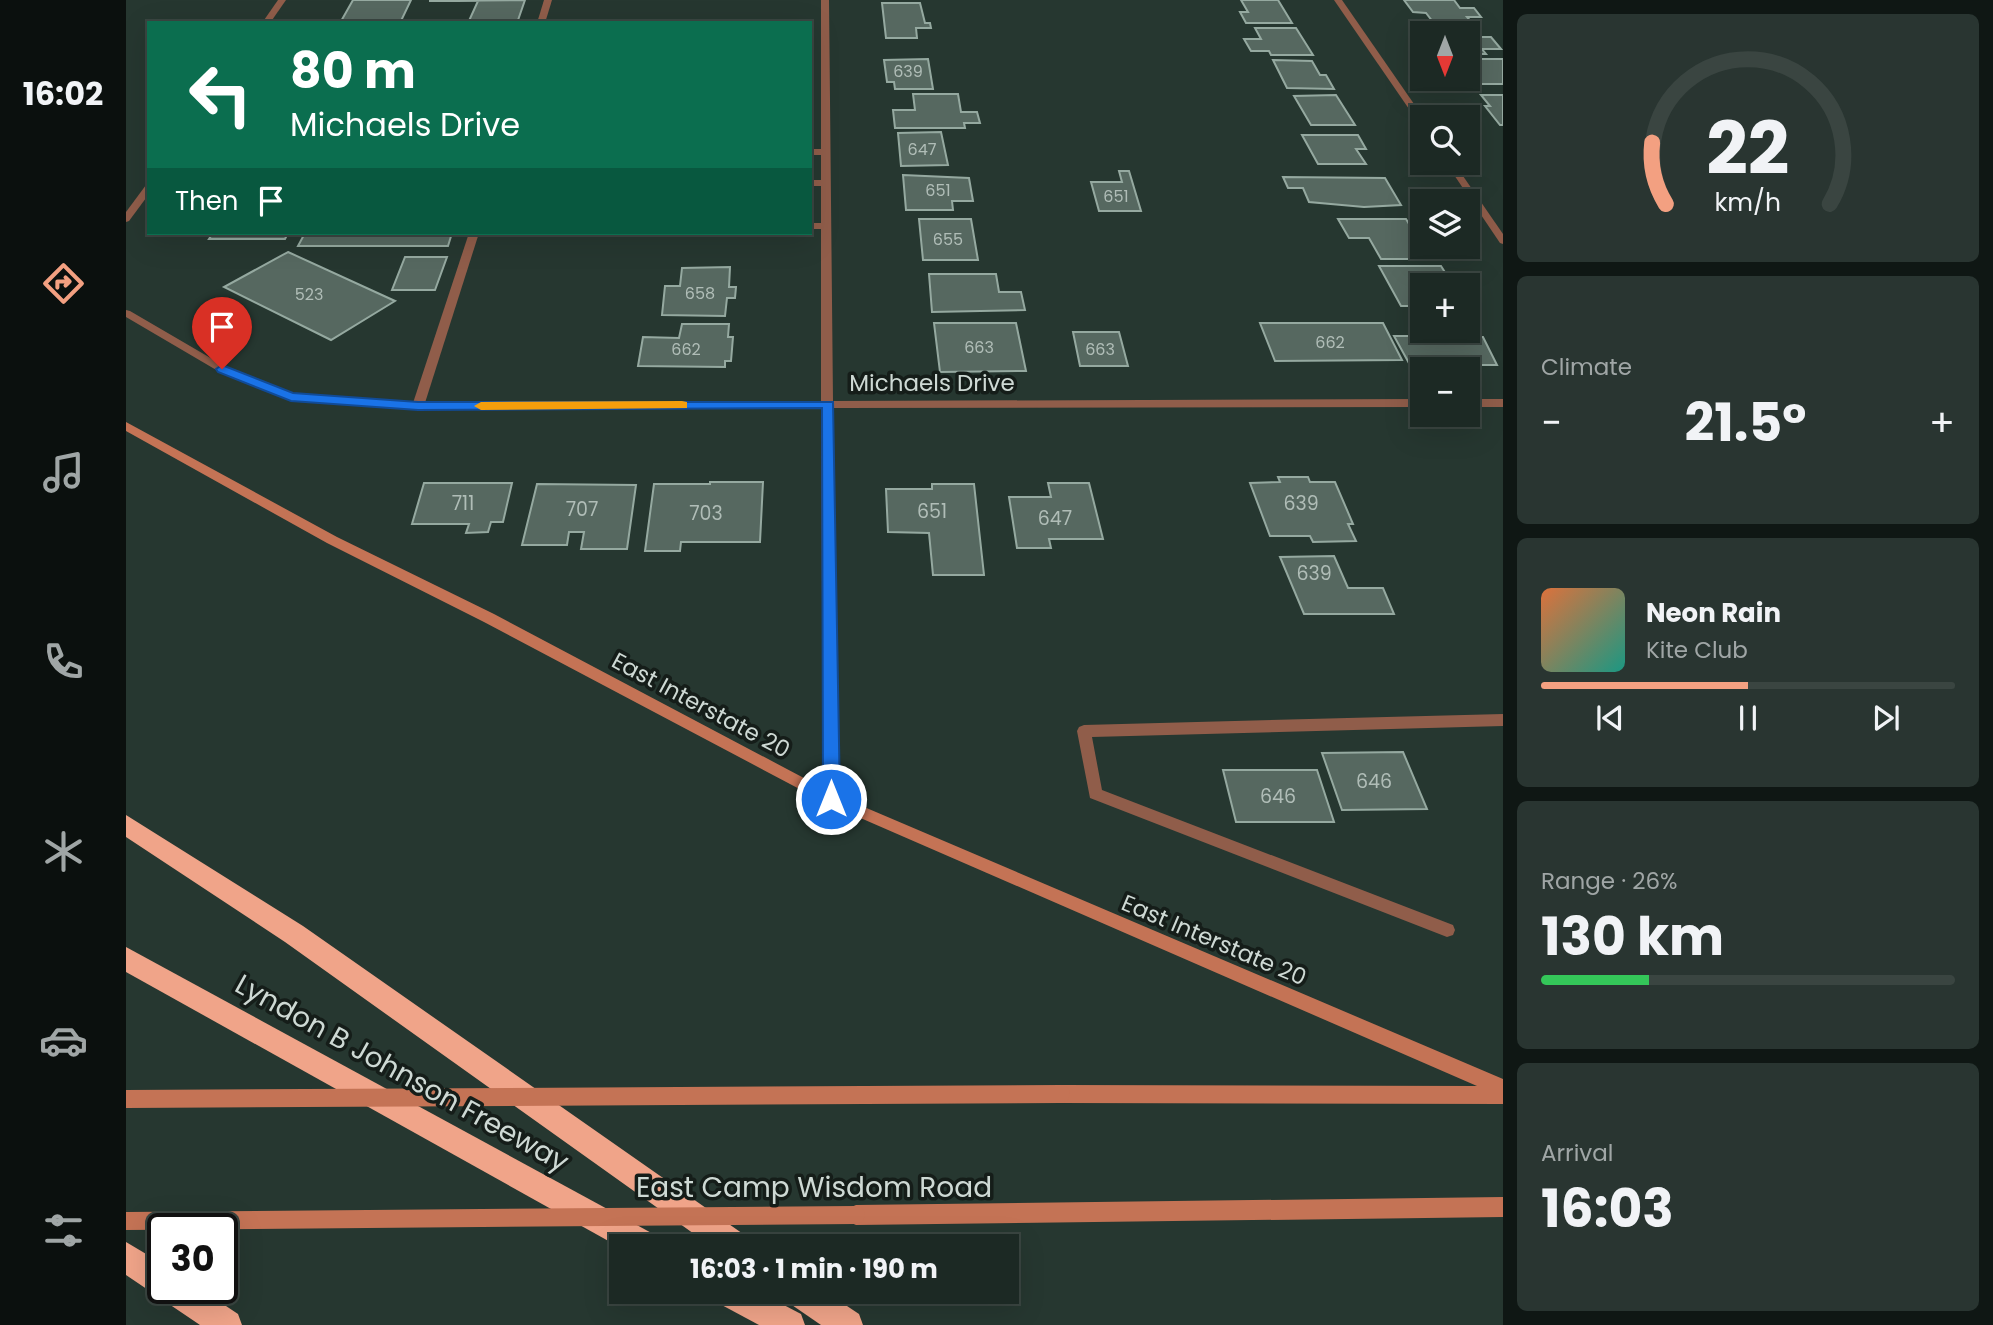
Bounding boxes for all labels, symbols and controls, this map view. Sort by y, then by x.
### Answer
north arrow [1410,21,1480,91]
map controls [1410,21,1480,427]
text: 80 m [290,37,416,105]
icon: left [175,49,266,140]
house number: 639 [893,60,923,83]
text: 16:02 [23,71,103,116]
text: 22 [1706,98,1790,199]
text: Michaels Drive [290,102,520,147]
button: search [1410,105,1480,175]
house number: 647 [908,138,937,161]
house number: 651 [925,179,951,202]
icon: arrive [252,182,290,220]
text: Then [175,183,238,219]
house number: 651 [1103,185,1129,208]
text: km/h [1715,185,1781,220]
button: layers [1410,189,1480,259]
house number: 655 [933,228,963,251]
icon: directions [39,259,88,308]
button: + [1410,273,1480,343]
house number: 658 [685,282,715,305]
house number: 523 [295,283,323,306]
pin [192,297,252,369]
icon: arrive [203,308,241,346]
house number: 662 [1315,331,1345,354]
house number: 663 [964,336,994,359]
house number: 662 [671,338,701,361]
house number: 663 [1085,338,1115,361]
text: Climate [1541,351,1632,383]
button: − [1410,357,1480,427]
street label: Michaels Drive [849,367,1015,399]
text: 21.5° [1685,386,1806,459]
text: − [1541,396,1562,449]
text: + [1929,396,1955,449]
icon: music [39,448,88,497]
house number: 711 [452,490,474,517]
house number: 639 [1283,490,1319,517]
house number: 707 [566,496,598,523]
house number: 651 [917,498,947,525]
house number: 703 [689,500,723,527]
house number: 647 [1038,505,1072,532]
house number: 639 [1296,560,1332,587]
text: Neon Rain [1646,595,1781,631]
text: Kite Club [1646,634,1748,666]
icon: phone [39,637,88,686]
street label: East Interstate 20 [606,644,796,766]
icon: previous [1591,699,1629,737]
icon: pause [1729,699,1767,737]
icon: next [1867,699,1905,737]
position arrow [794,762,868,836]
house number: 646 [1356,768,1392,795]
house number: 646 [1260,783,1296,810]
icon: climate [39,827,88,876]
text: Range · 26% [1541,865,1678,897]
street label: East Interstate 20 [1117,887,1311,993]
text: 130 km [1541,900,1724,973]
street label: Lyndon B Johnson Freeway [228,965,576,1181]
icon: car [39,1016,88,1065]
text: Arrival [1541,1137,1613,1169]
street label: East Camp Wisdom Road [636,1168,992,1207]
text: 16:03 [1541,1172,1674,1245]
icon: filters [39,1206,88,1255]
speed limit sign: 30 [147,1213,238,1304]
text: 16:03 · 1 min · 190 m [690,1251,938,1287]

